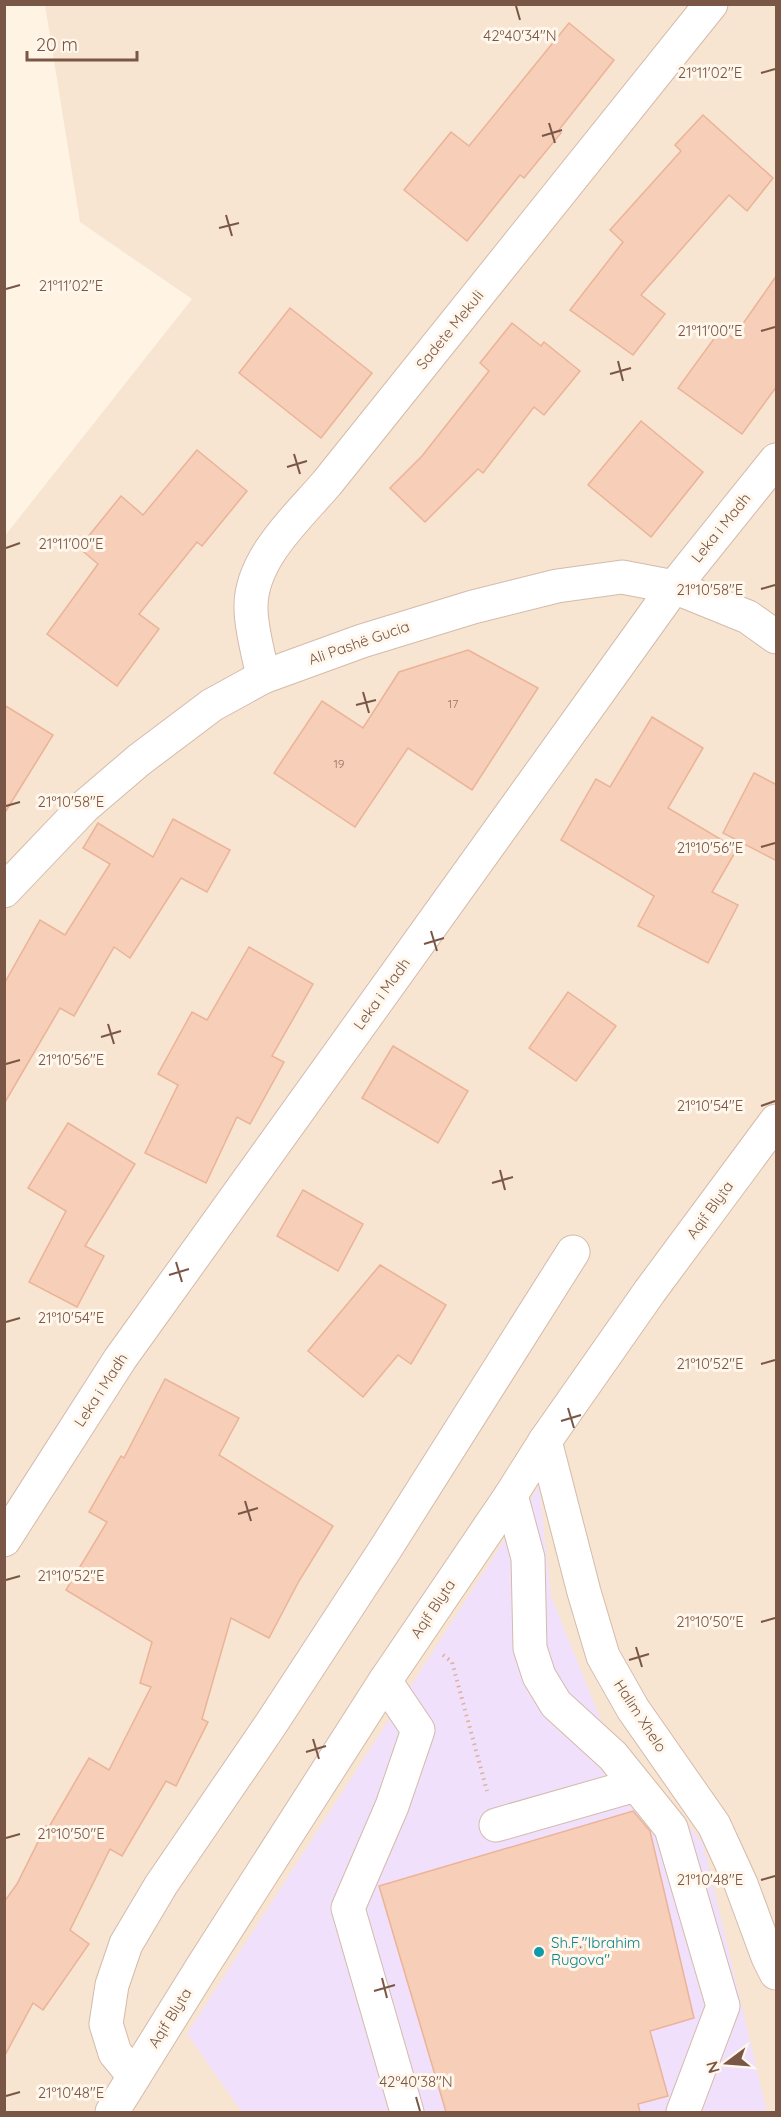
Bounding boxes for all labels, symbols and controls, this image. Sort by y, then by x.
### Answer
scale bar [27,24,136,62]
text: 42°40'34"N [483,26,557,45]
text: 20 m [36,33,78,56]
text: 21°11'02"E [678,63,742,82]
text: 21°11'02"E [39,276,103,295]
street label: Sadete Mekuli [412,286,487,373]
text: 21°11'00"E [678,321,742,340]
street label: Leka i Madh [687,489,754,566]
text: 21°11'00"E [39,534,103,553]
text: 21°10'58"E [677,580,743,599]
street label: Ali Pashë Gucia [306,616,412,669]
house number: 17 [448,696,458,711]
house number: 19 [333,756,345,771]
text: 21°10'58"E [38,792,104,811]
text: 21°10'56"E [677,838,743,857]
street label: Leka i Madh [349,954,414,1033]
text: 21°10'56"E [38,1050,104,1069]
text: 21°10'54"E [677,1096,743,1115]
street label: Aqif Blyta [682,1177,737,1242]
text: 21°10'54"E [38,1308,104,1327]
street label: Leka i Madh [70,1349,131,1430]
text: 21°10'52"E [677,1354,743,1373]
text: 21°10'52"E [38,1566,104,1585]
street label: Aqif Blyta [406,1576,459,1642]
text: 21°10'50"E [676,1612,744,1631]
street label: Halim Xhelo [610,1676,671,1756]
text: 21°10'50"E [37,1824,105,1843]
text: 21°10'48"E [677,1870,743,1889]
place label: Sh.F."Ibrahim Rugova" [551,1933,641,1969]
marker: Sh.F."Ibrahim Rugova" [532,1945,546,1959]
street label: Aqif Blyta [144,1984,195,2051]
north arrow [697,2033,757,2093]
text: N [701,2059,724,2076]
text: 42°40'38"N [379,2072,453,2091]
text: 21°10'48"E [38,2083,104,2102]

